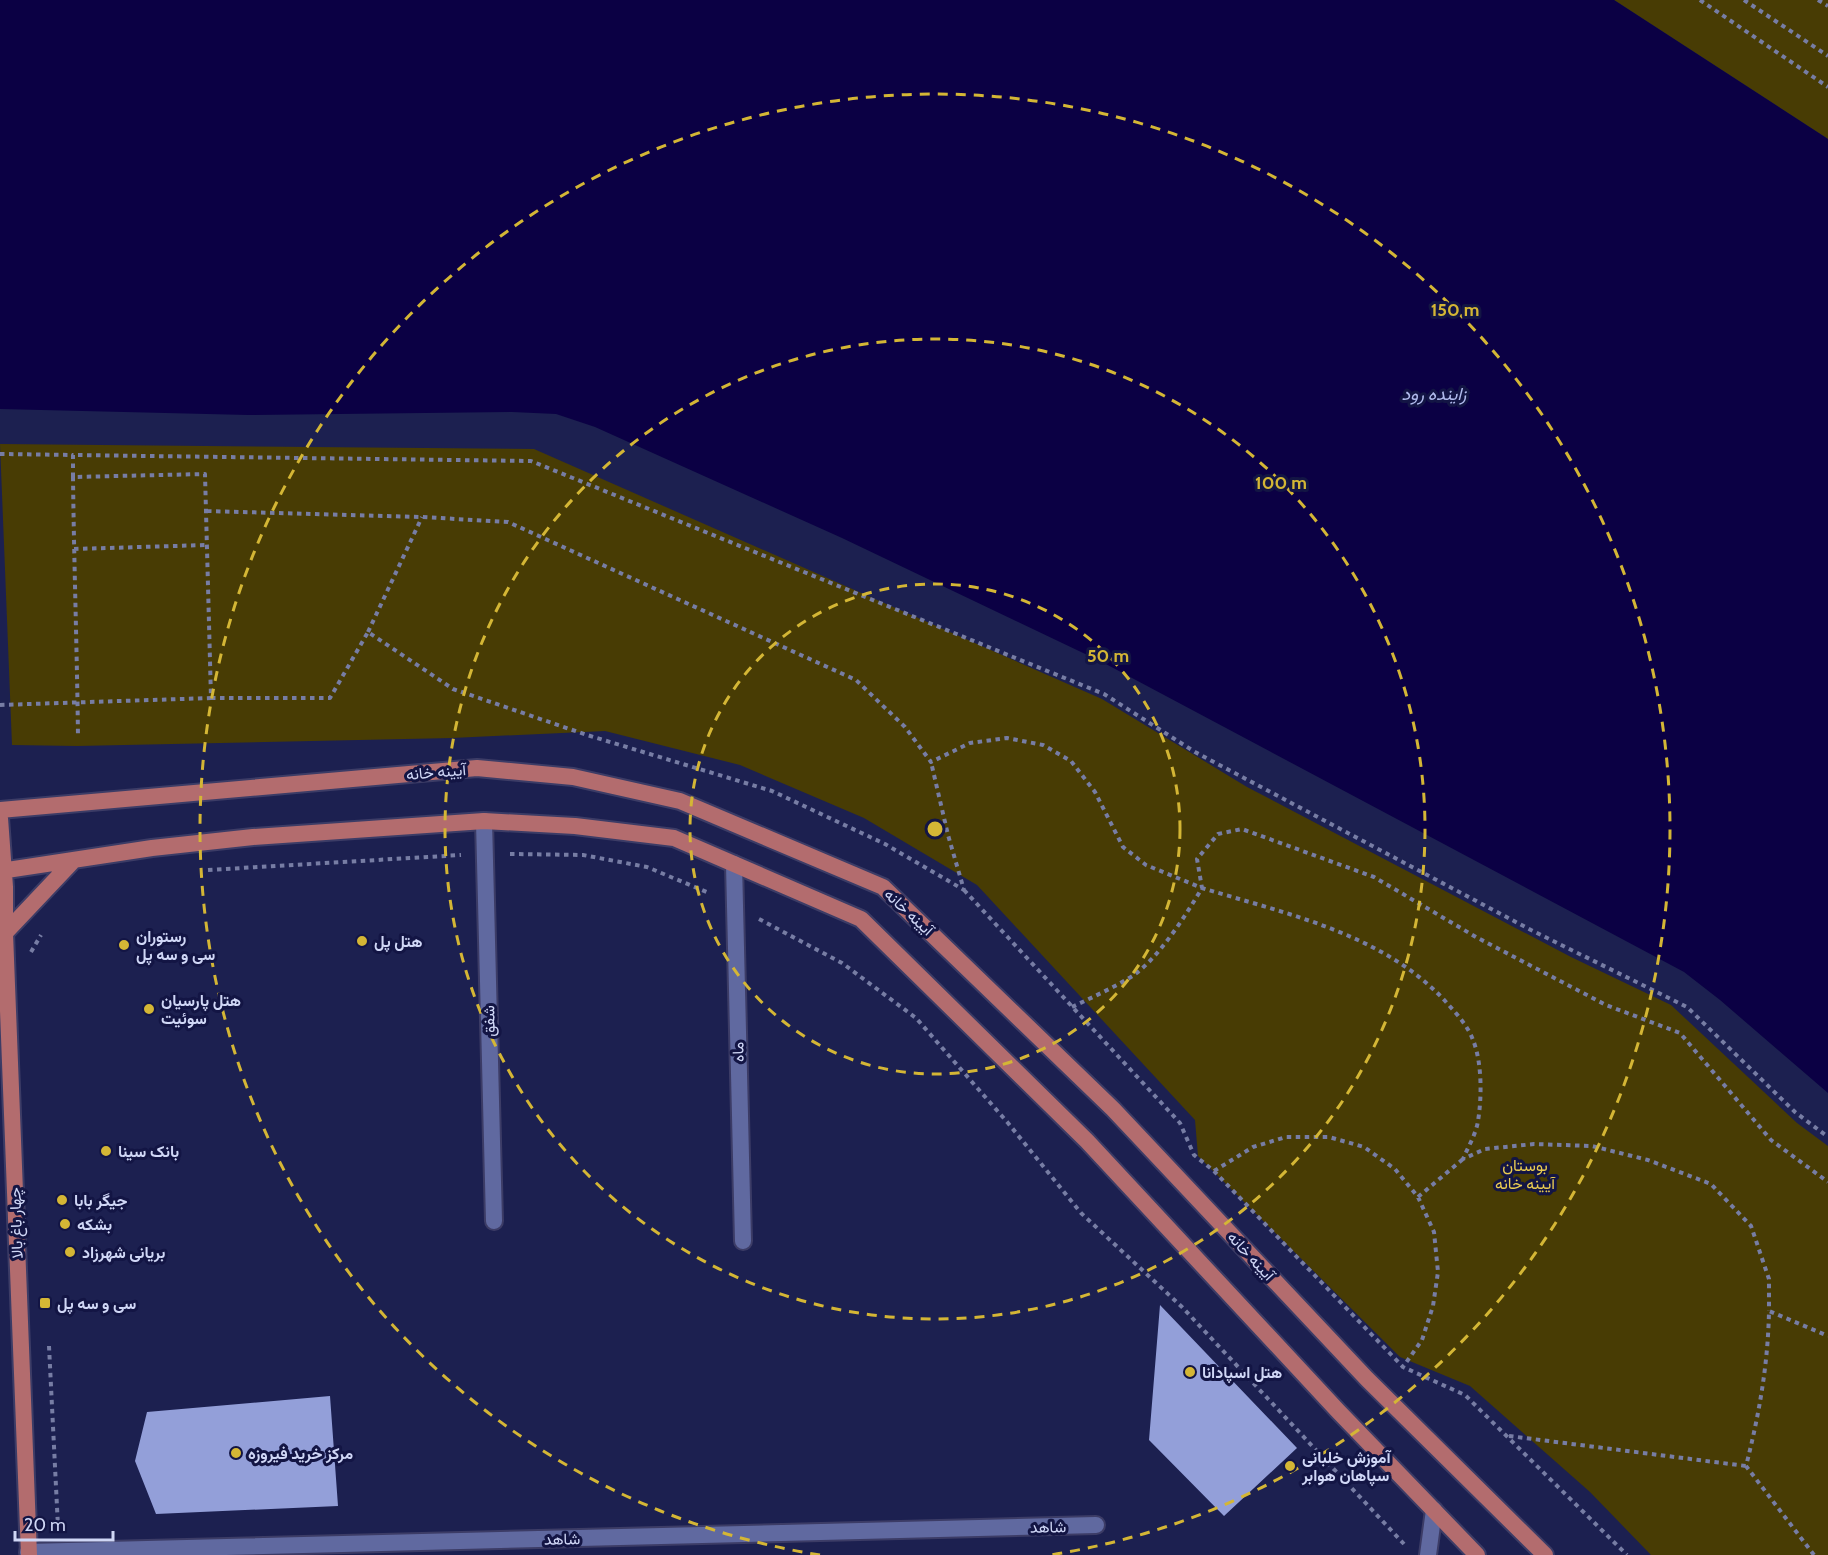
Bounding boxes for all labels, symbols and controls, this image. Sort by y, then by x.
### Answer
text: 150 m [1431,299,1479,321]
water label: زاینده رود [1402,383,1467,405]
text: 100 m [1255,472,1307,494]
text: 50 m [1087,645,1129,667]
street label: آیینه خانه [405,760,468,784]
centre of rings [925,819,945,839]
street label: آیینه خانه [881,885,938,940]
place label: رستوران سی و سه پل [136,927,216,966]
place label: هتل پل [374,932,422,953]
marker: هتل پل [355,934,369,948]
marker: رستوران سی و سه پل [117,938,131,952]
place label: هتل پارسیان سوئیت [161,991,241,1029]
marker: هتل پارسیان سوئیت [142,1002,156,1016]
street label: شفق [479,1005,500,1037]
street label: ماه [728,1042,748,1062]
place label: بانک سینا [118,1142,179,1161]
marker: بانک سینا [99,1144,113,1158]
park label: بوستان آیینه خانه [1495,1156,1556,1193]
street label: چهار باغ بالا [5,1187,29,1259]
place label: جیگر بابا [74,1191,127,1211]
marker: جیگر بابا [55,1193,69,1207]
place label: بشکه [77,1215,112,1234]
marker: بشکه [58,1217,72,1231]
street label: آیینه خانه [1224,1228,1279,1285]
place label: بریانی شهرزاد [82,1243,165,1263]
marker: بریانی شهرزاد [63,1245,77,1259]
place label: سی و سه پل [57,1294,137,1315]
marker: سی و سه پل [38,1296,52,1310]
place label: هتل اسپادانا [1202,1363,1282,1384]
marker: هتل اسپادانا [1183,1365,1197,1379]
place label: مرکز خرید فیروزه [248,1444,353,1464]
marker: مرکز خرید فیروزه [229,1446,243,1460]
place label: آموزش خلبانی سپاهان هوابر [1301,1448,1392,1487]
marker: آموزش خلبانی سپاهان هوابر [1283,1459,1297,1473]
scale bar [15,1504,112,1542]
text: 20 m [24,1514,66,1536]
street label: شاهد [1030,1517,1066,1537]
street label: شاهد [544,1529,580,1549]

